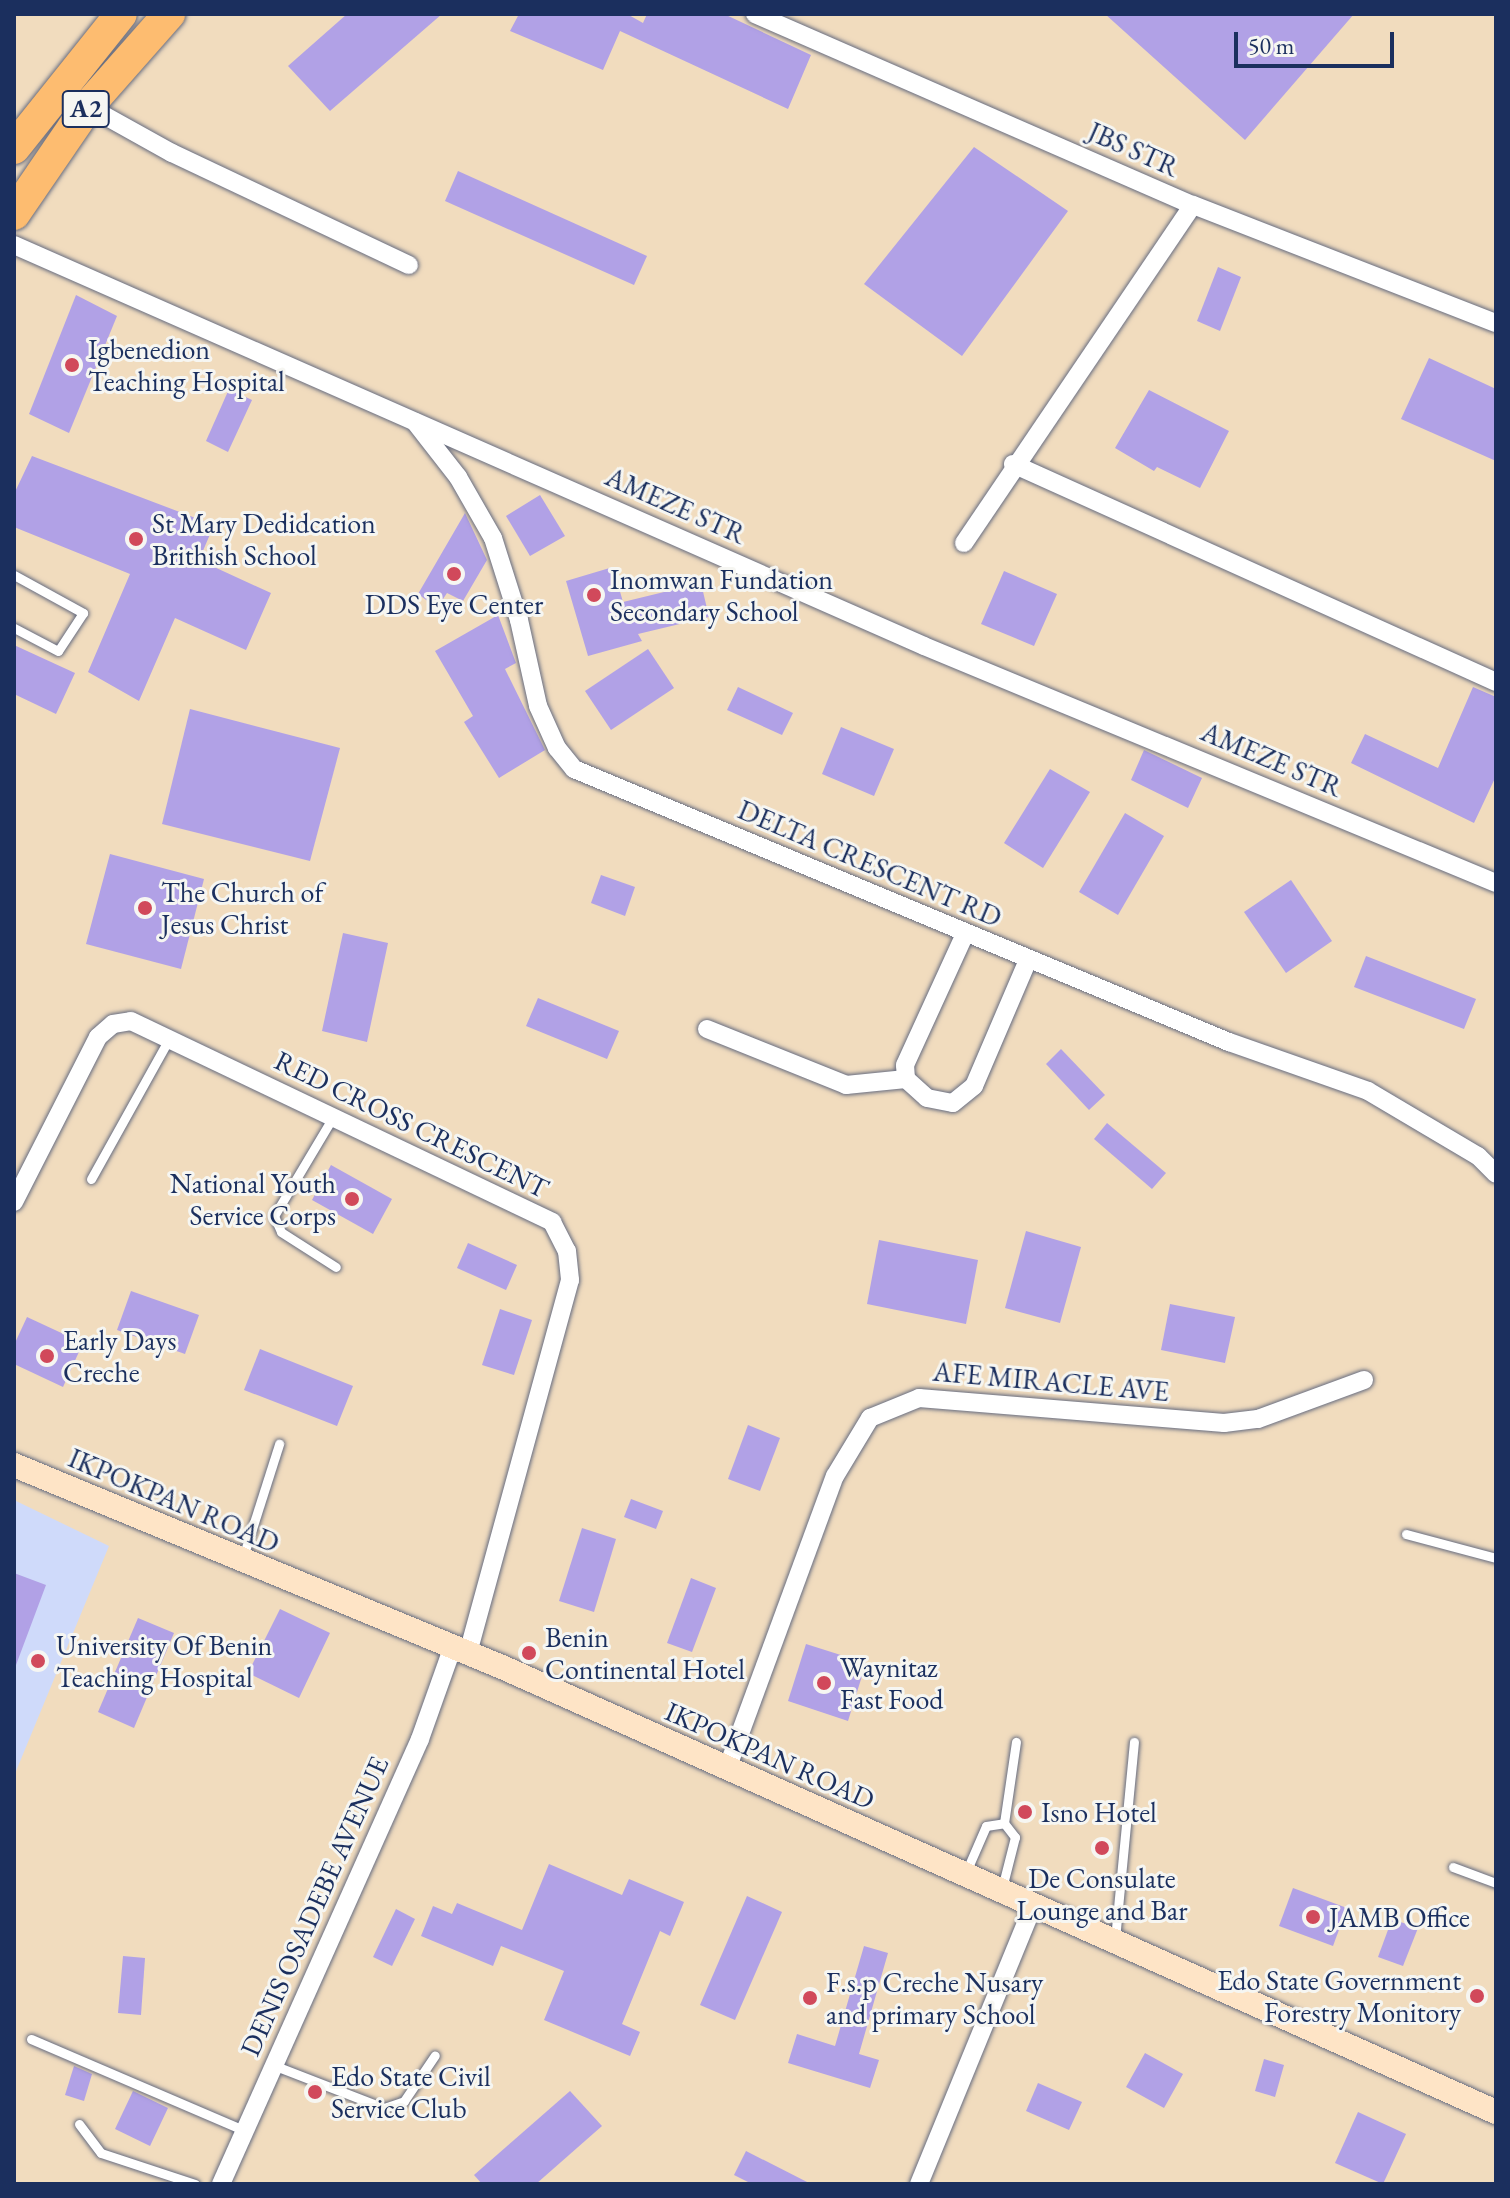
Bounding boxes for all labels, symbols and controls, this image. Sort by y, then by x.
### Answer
scale bar [1238,16,1398,66]
text: 50 m [1248,30,1295,61]
road number: A2 [60,87,112,131]
street label: JBS STR [1083,114,1185,184]
place label: Igbenedion Teaching Hospital [88,332,285,398]
marker: Igbenedion Teaching Hospital [63,356,81,374]
street label: AMEZE STR [600,459,752,551]
place label: St Mary Dedidcation Brithish School [152,506,376,572]
marker: St Mary Dedidcation Brithish School [127,530,145,548]
place label: Inomwan Fundation Secondary School [610,562,833,628]
marker: DDS Eye Center [445,565,463,583]
marker: Inomwan Fundation Secondary School [585,586,603,604]
place label: DDS Eye Center [365,587,543,621]
street label: AMEZE STR [1196,714,1348,804]
street label: DELTA CRESCENT RD [733,792,1007,934]
place label: The Church of Jesus Christ [161,875,323,941]
marker: The Church of Jesus Christ [136,899,154,917]
street label: RED CROSS CRESCENT [270,1043,554,1205]
place label: National Youth Service Corps [170,1166,336,1232]
marker: National Youth Service Corps [343,1190,361,1208]
place label: Early Days Creche [63,1323,177,1389]
marker: Early Days Creche [38,1347,56,1365]
street label: AFE MIRACLE AVE [931,1354,1171,1408]
street label: IKPOKPAN ROAD [64,1440,284,1560]
place label: Benin Continental Hotel [545,1620,745,1686]
place label: University Of Benin Teaching Hospital [56,1628,272,1694]
marker: Benin Continental Hotel [520,1644,538,1662]
marker: University Of Benin Teaching Hospital [27,1650,49,1672]
place label: Waynitaz Fast Food [840,1650,943,1716]
marker: Waynitaz Fast Food [815,1674,833,1692]
street label: IKPOKPAN ROAD [660,1694,880,1816]
street label: DENIS OSADEBE AVENUE [233,1751,395,2061]
place label: Isno Hotel [1041,1795,1157,1829]
marker: Isno Hotel [1016,1803,1034,1821]
marker: De Consulate Lounge and Bar [1093,1839,1111,1857]
place label: De Consulate Lounge and Bar [1016,1861,1188,1927]
place label: JAMB Office [1329,1900,1470,1934]
marker: JAMB Office [1304,1908,1322,1926]
place label: Edo State Government Forestry Monitory [1217,1963,1461,2029]
place label: F.s.p Creche Nusary and primary School [826,1965,1043,2031]
marker: Edo State Government Forestry Monitory [1468,1987,1486,2005]
marker: F.s.p Creche Nusary and primary School [801,1989,819,2007]
place label: Edo State Civil Service Club [331,2059,491,2125]
marker: Edo State Civil Service Club [306,2083,324,2101]

